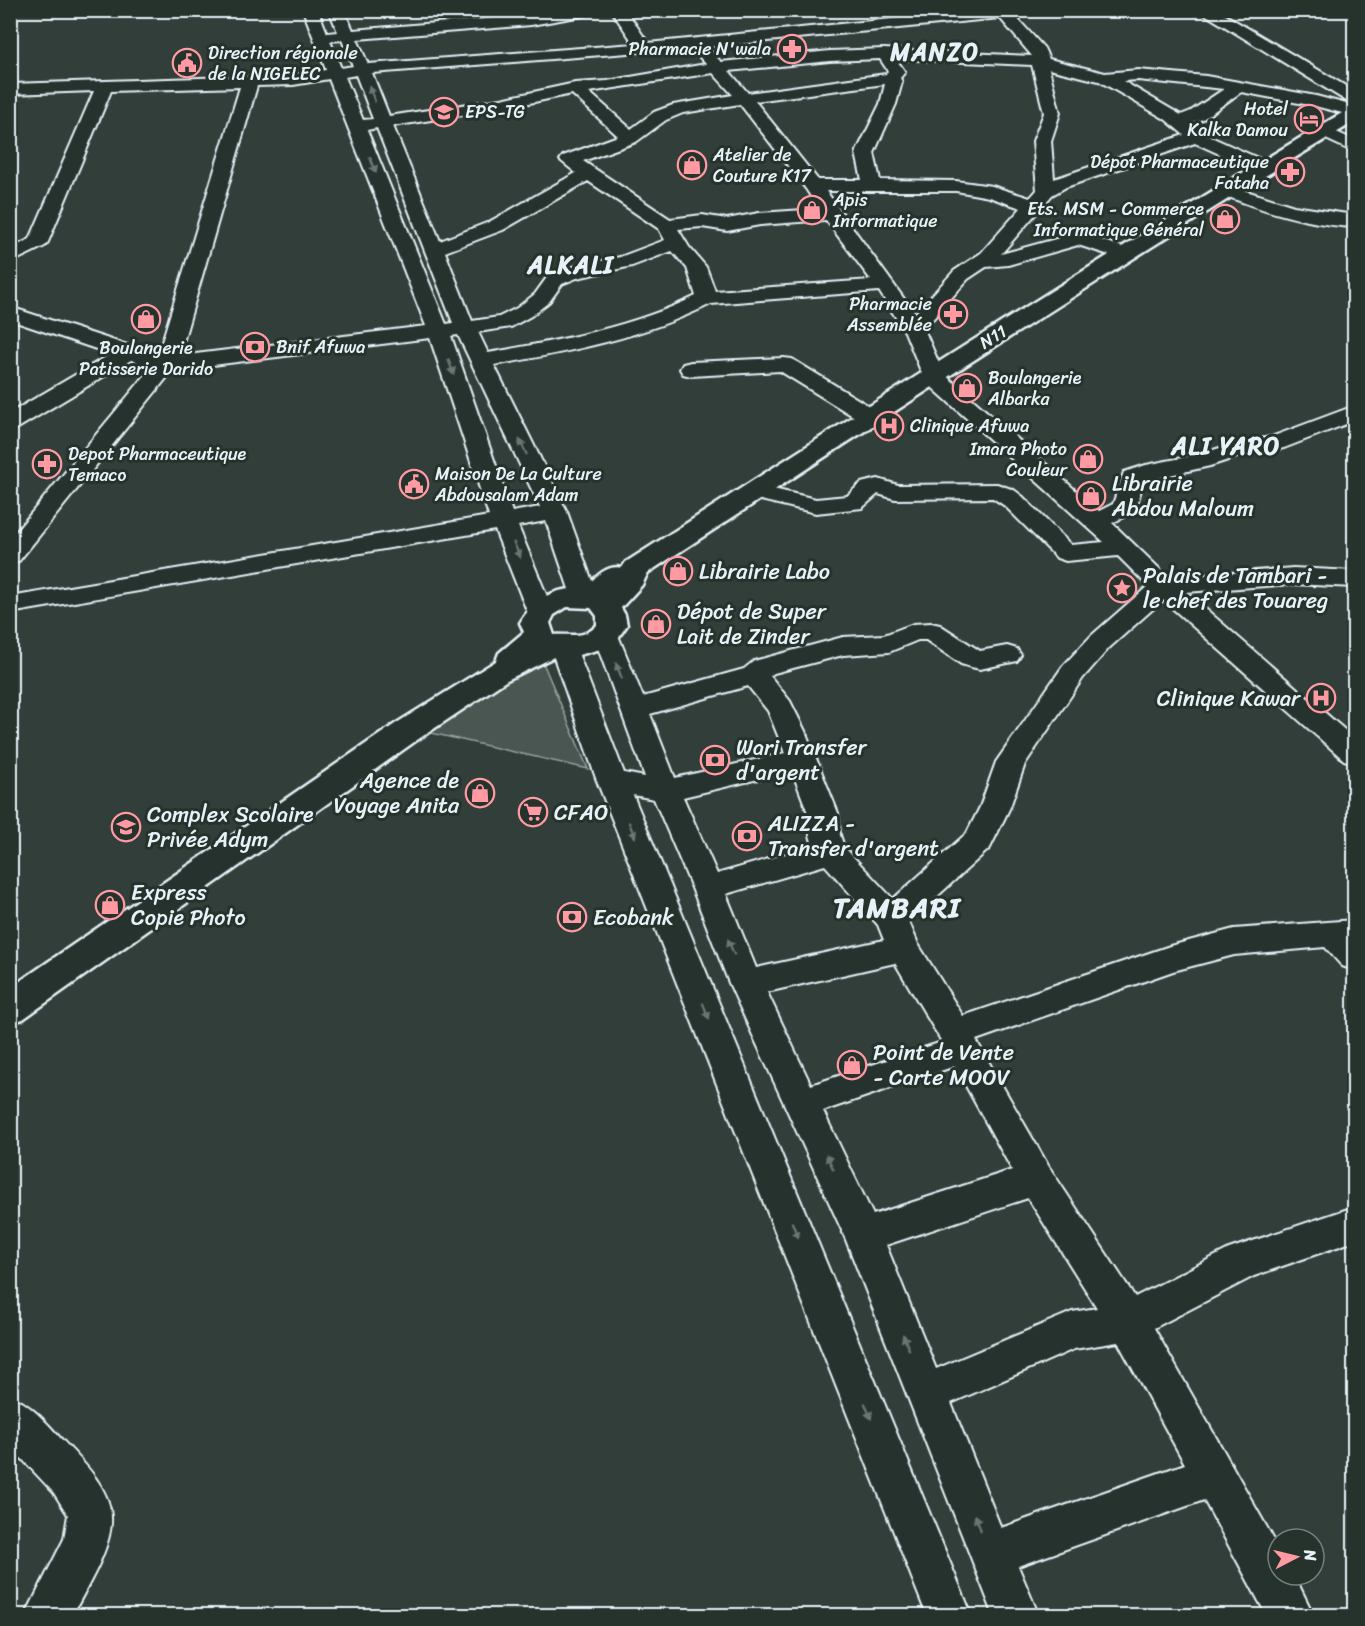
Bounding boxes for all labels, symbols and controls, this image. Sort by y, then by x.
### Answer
district label: MANZO [889,31,980,73]
place label: Pharmacie N'wala [629,33,771,65]
pharmacy icon: Pharmacie N'wala [776,33,808,65]
place label: Direction régionale de la NIGELEC [208,37,358,90]
public building icon: Direction régionale de la NIGELEC [171,47,203,79]
one-way arrow [366,85,376,103]
place label: Hotel Kalka Damou [1187,93,1289,146]
school or university icon: EPS-TG [428,96,460,128]
place label: EPS-TG [465,96,525,128]
hotel icon: Hotel Kalka Damou [1293,103,1325,135]
place label: Atelier de Couture K17 [712,139,813,192]
place label: Dépot Pharmaceutique Fataha [1090,146,1269,199]
shop icon: Atelier de Couture K17 [676,149,708,181]
one-way arrow [369,156,378,174]
pharmacy icon: Dépot Pharmaceutique Fataha [1274,156,1306,188]
place label: Apis Informatique [832,184,938,237]
place label: Ets. MSM - Commerce Informatique Général [1027,193,1205,246]
shop icon: Apis Informatique [796,194,828,226]
shop icon: Ets. MSM - Commerce Informatique Général [1209,203,1241,235]
district label: ALKALI [527,244,615,286]
place label: Pharmacie Assemblée [846,288,932,341]
pharmacy icon: Pharmacie Assemblée [937,298,969,330]
shop icon: Boulangerie Patisserie Darido [130,303,162,335]
street label: N11 [973,316,1014,358]
bank icon: Bnif Afuwa [239,331,271,363]
place label: Bnif Afuwa [276,331,365,363]
place label: Boulangerie Patisserie Darido [79,332,213,385]
one-way arrow [446,358,456,376]
place label: Boulangerie Albarka [987,362,1082,415]
shop icon: Boulangerie Albarka [951,372,983,404]
hospital icon: Clinique Afuwa [873,410,905,442]
place label: Clinique Afuwa [910,410,1029,442]
district label: ALI YARO [1170,425,1281,467]
place label: Imara Photo Couleur [969,433,1069,486]
place label: Depot Pharmaceutique Temaco [68,438,247,491]
one-way arrow [518,438,528,455]
shop icon: Imara Photo Couleur [1072,443,1104,475]
pharmacy icon: Depot Pharmaceutique Temaco [31,448,63,480]
place label: Maison De La Culture Abdousalam Adam [434,458,602,511]
place label: Librairie Abdou Maloum [1111,464,1254,528]
public building icon: Maison De La Culture Abdousalam Adam [398,468,430,500]
shop icon: Librairie Abdou Maloum [1075,480,1107,512]
one-way arrow [513,541,522,559]
place label: Librairie Labo [699,552,830,591]
shop icon: Librairie Labo [662,555,694,587]
place label: Palais de Tambari - le chef des Touareg [1143,556,1328,620]
place icon: Palais de Tambari - le chef des Touareg [1106,572,1138,604]
place label: Dépot de Super Lait de Zinder [677,592,828,656]
shop icon: Dépot de Super Lait de Zinder [640,608,672,640]
one-way arrow [614,662,624,680]
place label: Clinique Kawar [1157,679,1302,718]
hospital icon: Clinique Kawar [1305,682,1337,714]
place label: Wari Transfer d'argent [736,728,868,792]
bank icon: Wari Transfer d'argent [699,744,731,776]
place label: Agence de Voyage Anita [334,761,460,825]
shop icon: Agence de Voyage Anita [464,777,496,809]
place label: CFAO [554,793,608,832]
place label: Complex Scolaire Privée Adym [147,795,314,859]
supermarket icon: CFAO [517,796,549,828]
place label: ALIZZA - Transfer d'argent [767,804,939,868]
school or university icon: Complex Scolaire Privée Adym [110,811,142,843]
bank icon: ALIZZA - Transfer d'argent [731,820,763,852]
one-way arrow [628,821,637,839]
place label: Express Copie Photo [131,873,246,937]
district label: TAMBARI [833,883,961,932]
shop icon: Express Copie Photo [94,889,126,921]
place label: Ecobank [593,898,674,937]
bank icon: Ecobank [556,901,588,933]
one-way arrow [726,938,735,956]
one-way arrow [702,1002,711,1020]
place label: Point de Vente - Carte MOOV [873,1033,1014,1097]
shop icon: Point de Vente - Carte MOOV [836,1049,868,1081]
one-way arrow [825,1154,834,1171]
one-way arrow [790,1222,800,1240]
one-way arrow [901,1332,911,1350]
one-way arrow [863,1403,873,1421]
one-way arrow [973,1514,982,1532]
north arrow [1266,1527,1326,1587]
text: N [1295,1547,1326,1563]

